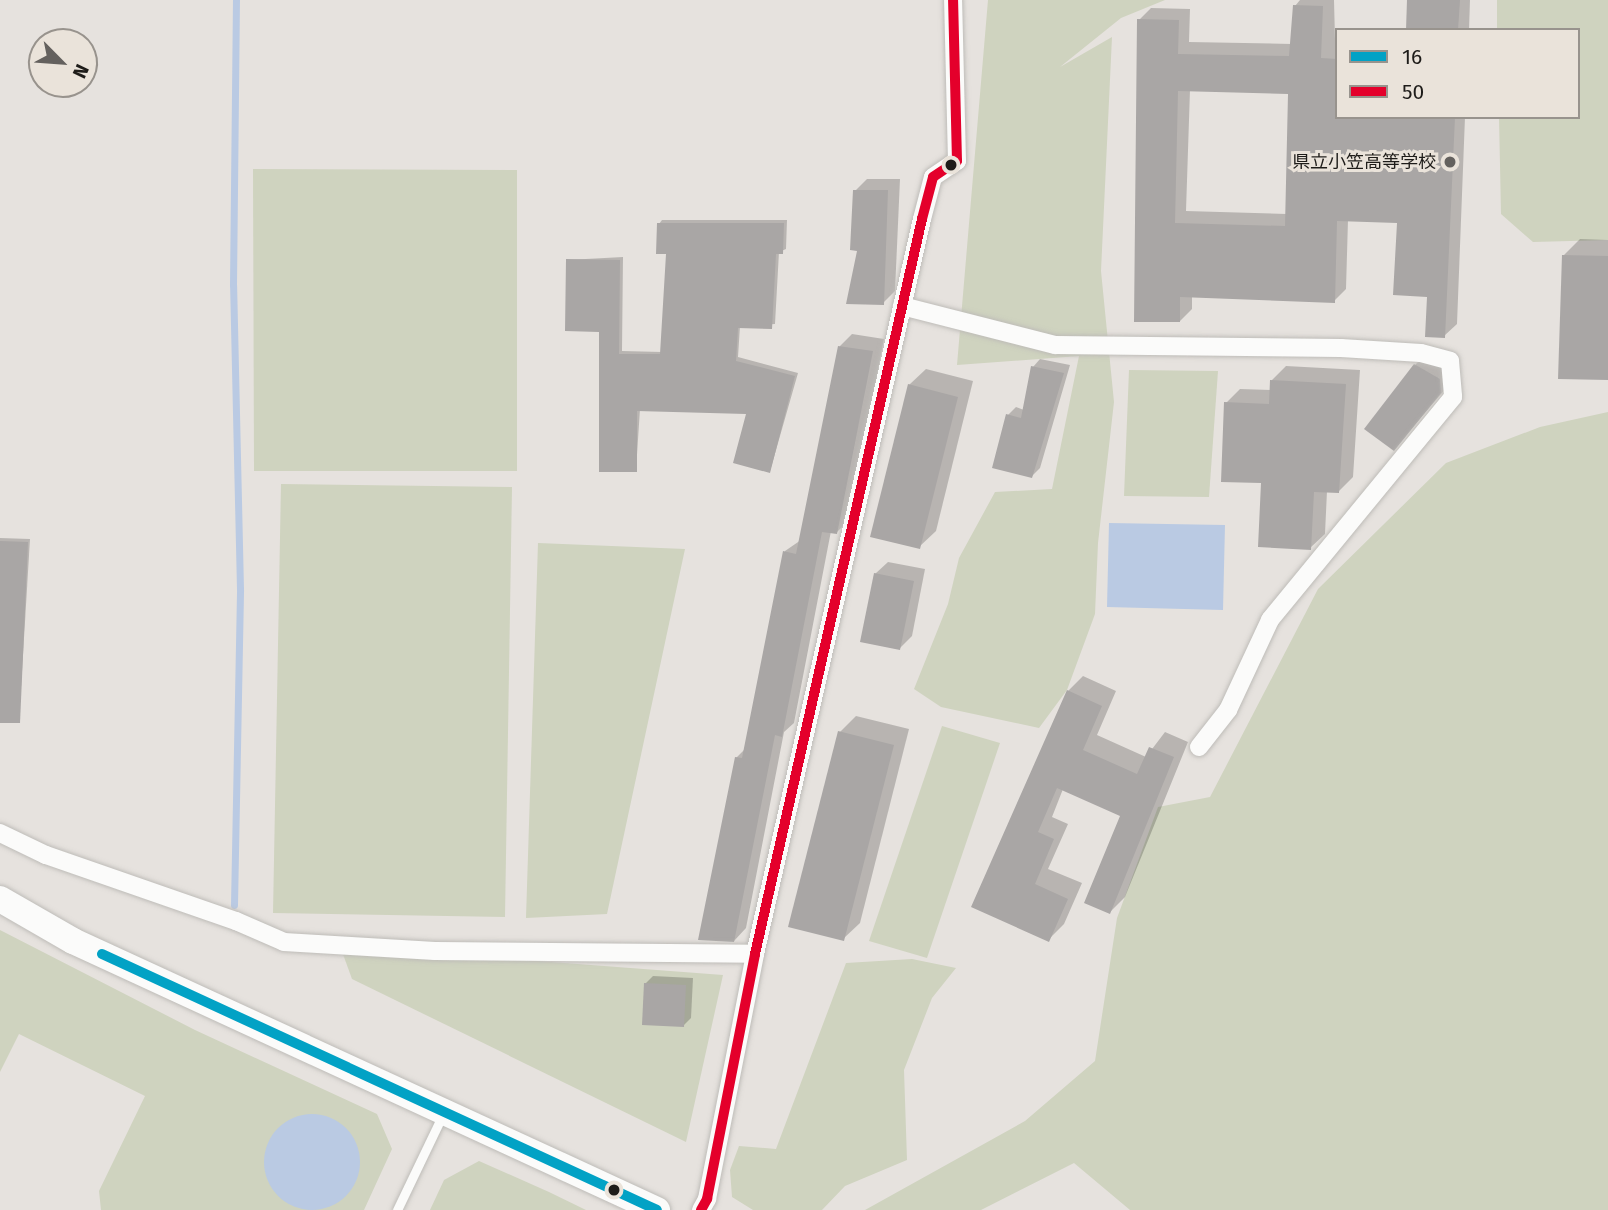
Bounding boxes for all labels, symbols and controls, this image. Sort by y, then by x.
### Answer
north arrow [28,28,98,98]
legend [1335,28,1580,119]
text: 16 [1402,44,1422,70]
text: N [68,61,94,82]
text: 50 [1402,79,1424,105]
place label: 県立小笠高等学校 [1292,151,1436,173]
marker: 県立小笠高等学校 [1442,154,1458,170]
unlabelled marker [944,158,958,172]
unlabelled marker [607,1183,621,1197]

